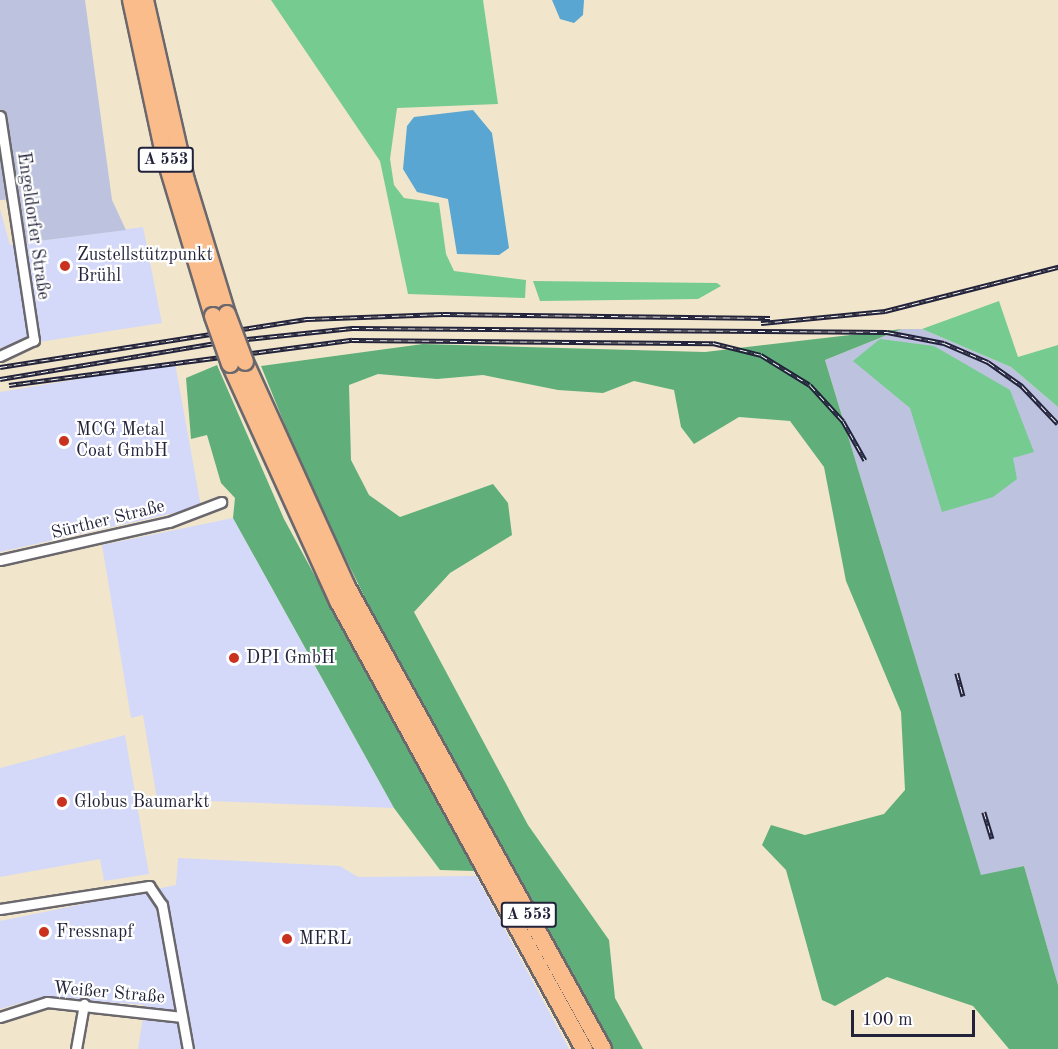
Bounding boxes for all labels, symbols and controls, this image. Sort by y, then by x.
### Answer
road number: A 553 [138,147,195,173]
street label: Engeldorfer Straße [12,151,54,301]
place label: Zustellstützpunkt Brühl [77,245,213,288]
marker: Zustellstützpunkt Brühl [58,259,72,273]
place label: MCG Metal Coat GmbH [76,420,168,462]
marker: MCG Metal Coat GmbH [57,434,71,448]
street label: Sürther Straße [49,495,167,545]
place label: DPI GmbH [246,647,335,669]
marker: DPI GmbH [227,651,241,665]
place label: Globus Baumarkt [74,791,210,813]
marker: Globus Baumarkt [55,795,69,809]
road number: A 553 [500,902,558,928]
place label: Fressnapf [56,921,133,943]
marker: Fressnapf [37,925,51,939]
place label: MERL [299,928,351,950]
marker: MERL [280,932,294,946]
street label: Weißer Straße [52,977,166,1009]
scale bar [854,998,978,1036]
text: 100 m [862,1011,913,1029]

